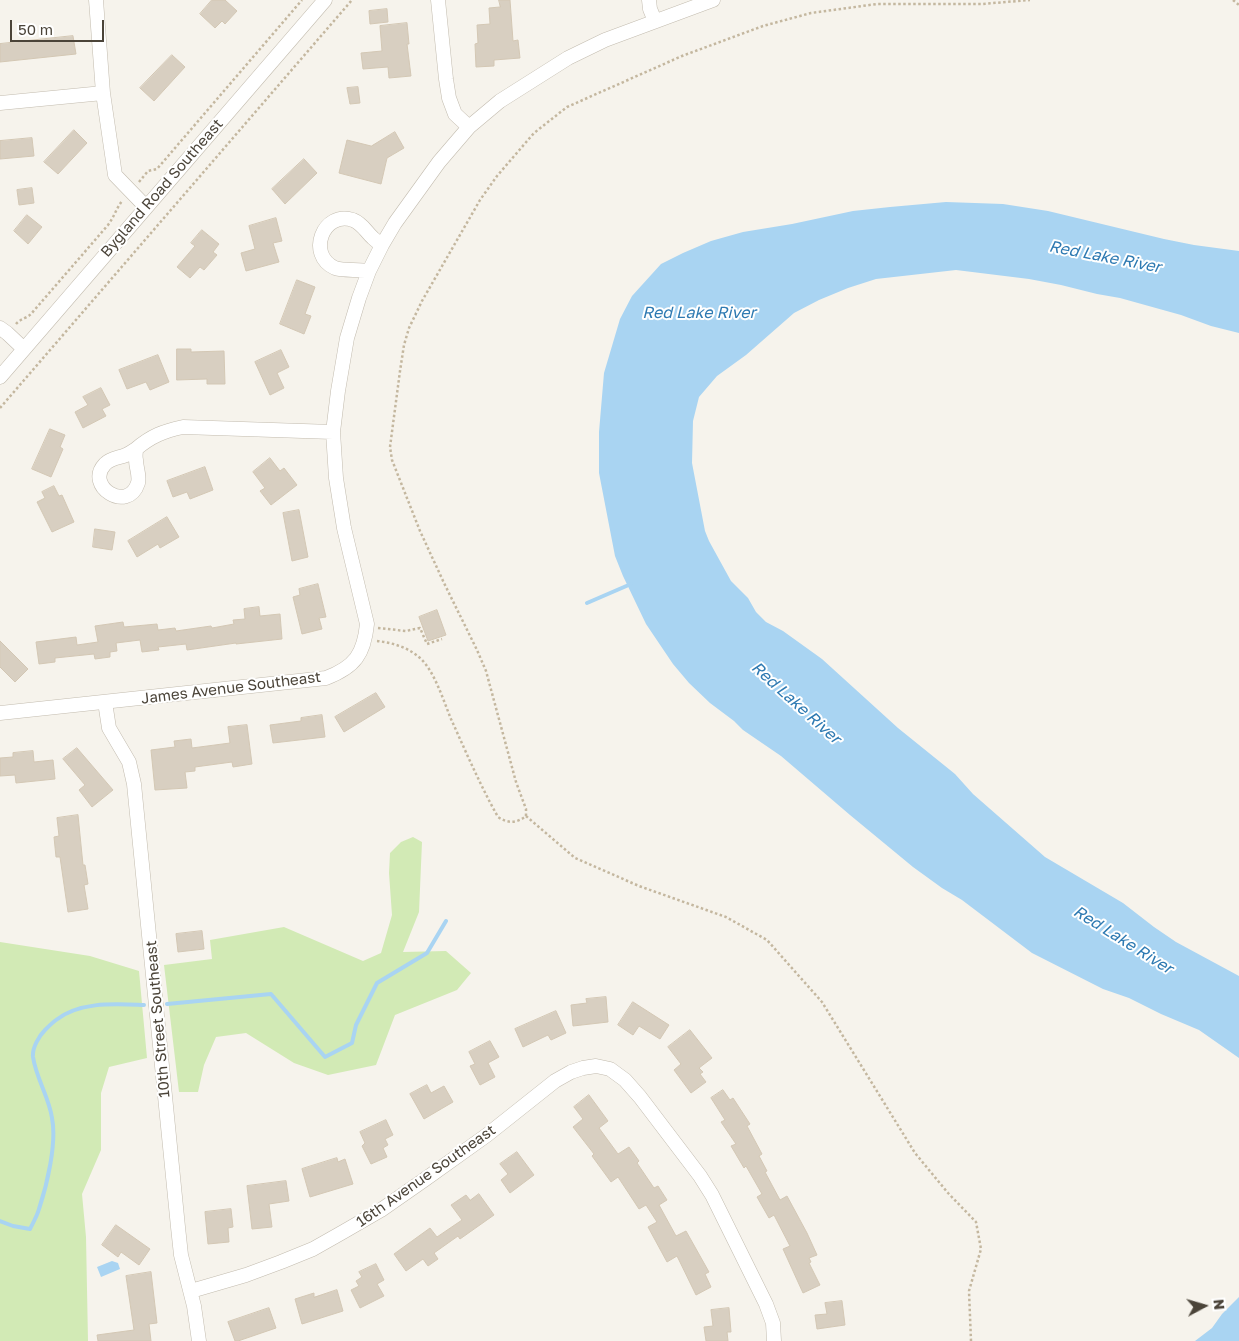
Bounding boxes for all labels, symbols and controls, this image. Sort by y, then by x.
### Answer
scale bar [12,10,106,42]
text: 50 m [18,20,53,38]
street label: Bygland Road Southeast [97,115,227,261]
water label: Red Lake River [1047,237,1163,277]
water label: Red Lake River [642,303,756,323]
water label: Red Lake River [747,658,845,748]
street label: James Avenue Southeast [140,668,322,708]
water label: Red Lake River [1070,902,1176,978]
street label: 10th Street Southeast [142,940,174,1098]
street label: 16th Avenue Southeast [353,1121,499,1231]
north arrow [1179,1281,1229,1331]
text: N [1210,1298,1228,1311]

